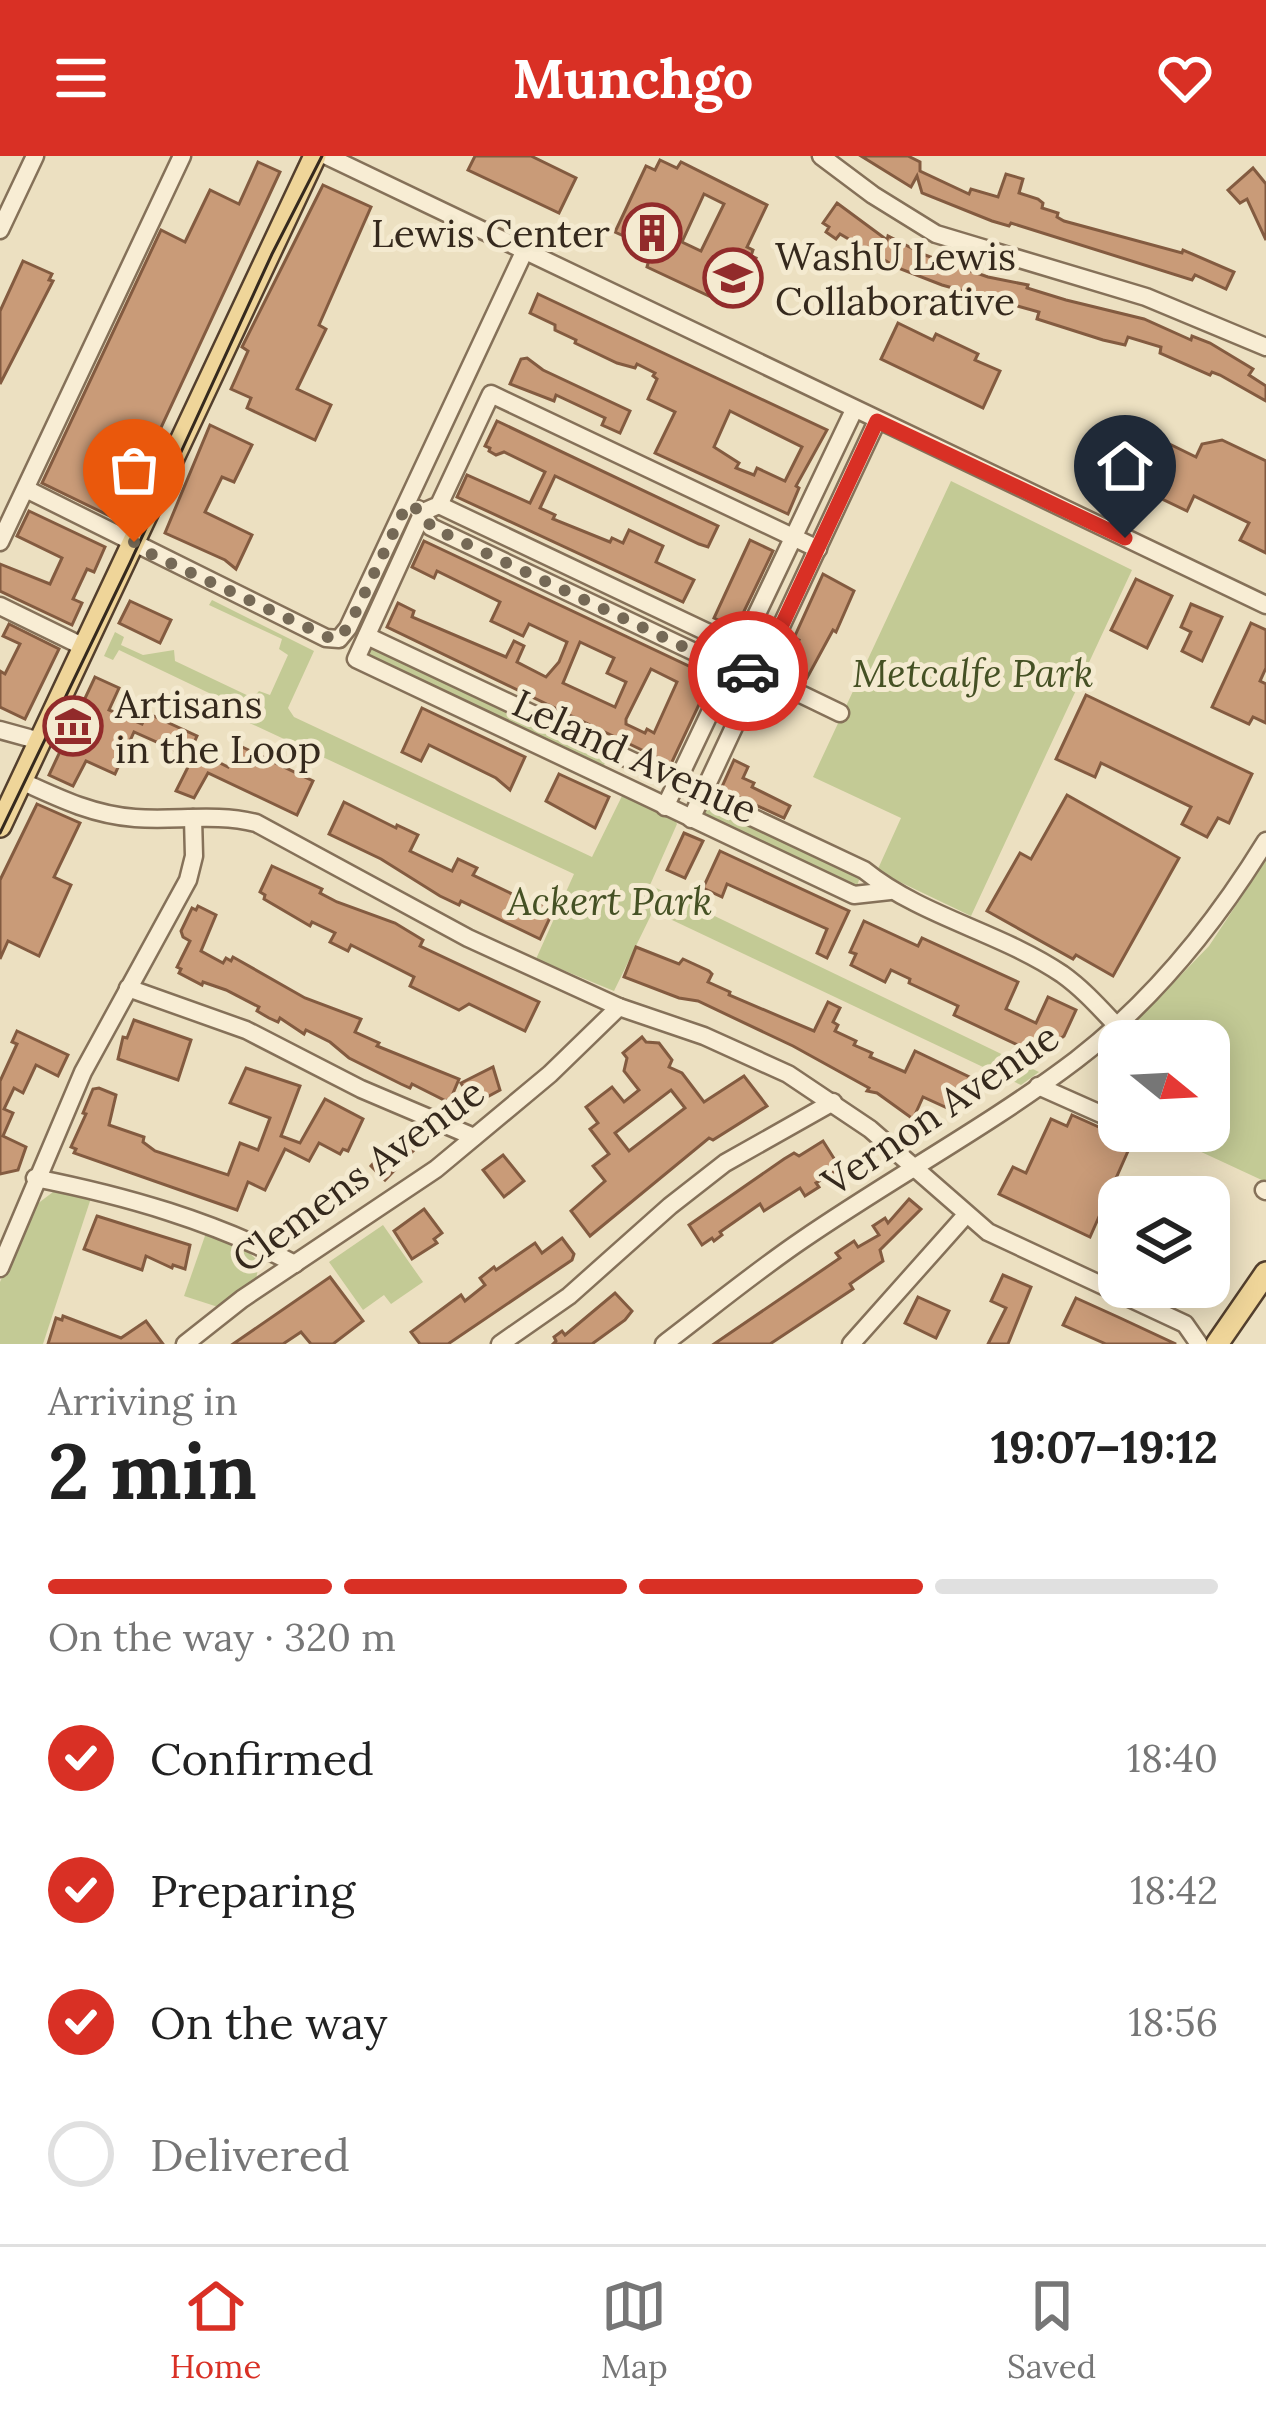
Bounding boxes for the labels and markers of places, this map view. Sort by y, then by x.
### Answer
building icon: Lewis Center [621,202,683,264]
place label: Lewis Center [371,208,610,258]
place label: WashU Lewis Collaborative [775,231,1016,326]
school or university icon: WashU Lewis Collaborative [702,247,764,309]
pin [1074,415,1176,538]
pin [83,419,185,542]
place label: Artisans in the Loop [114,679,321,774]
museum icon: Artisans in the Loop [42,695,104,757]

